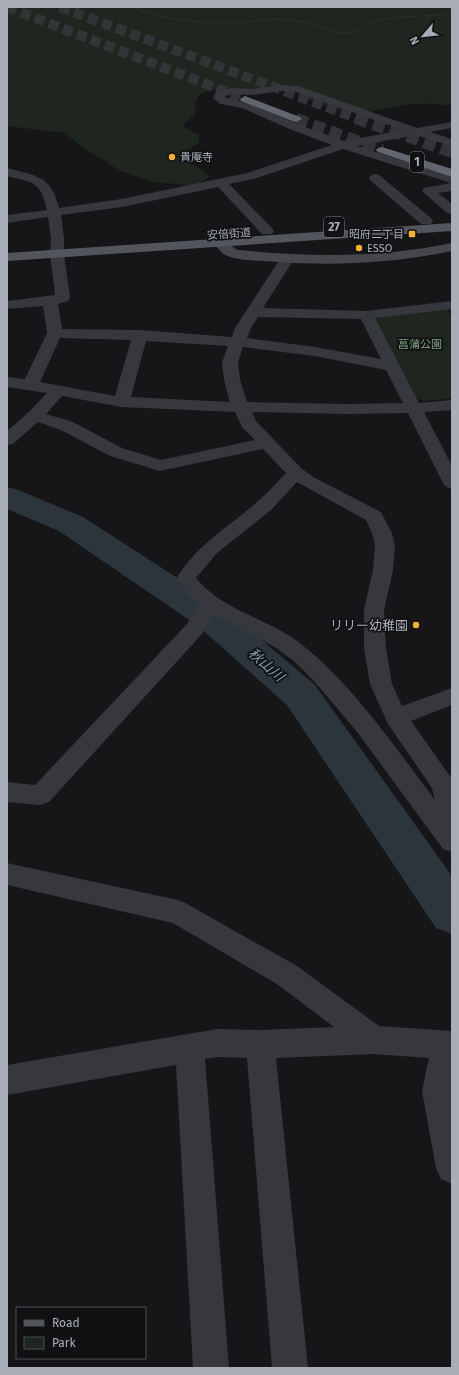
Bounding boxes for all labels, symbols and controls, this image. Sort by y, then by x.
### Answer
north arrow [403,16,443,56]
text: N [407,34,422,47]
place label: 貴庵寺 [180,151,213,164]
marker: 貴庵寺 [167,152,177,162]
road number: 1 [410,152,424,172]
road number: 27 [324,217,344,237]
street label: 安倍街道 [207,226,251,242]
place label: 昭府二丁目 [349,228,404,241]
marker: 昭府二丁目 [407,229,417,239]
place label: ESSO [367,242,392,255]
marker: ESSO [354,243,364,253]
park label: 菖蒲公園 [398,338,442,351]
place label: リリー幼稚園 [330,618,408,633]
marker: リリー幼稚園 [411,620,421,630]
water label: 秋山川 [245,645,289,687]
legend [16,1307,146,1359]
text: Road [52,1316,80,1330]
text: Park [52,1336,76,1350]

